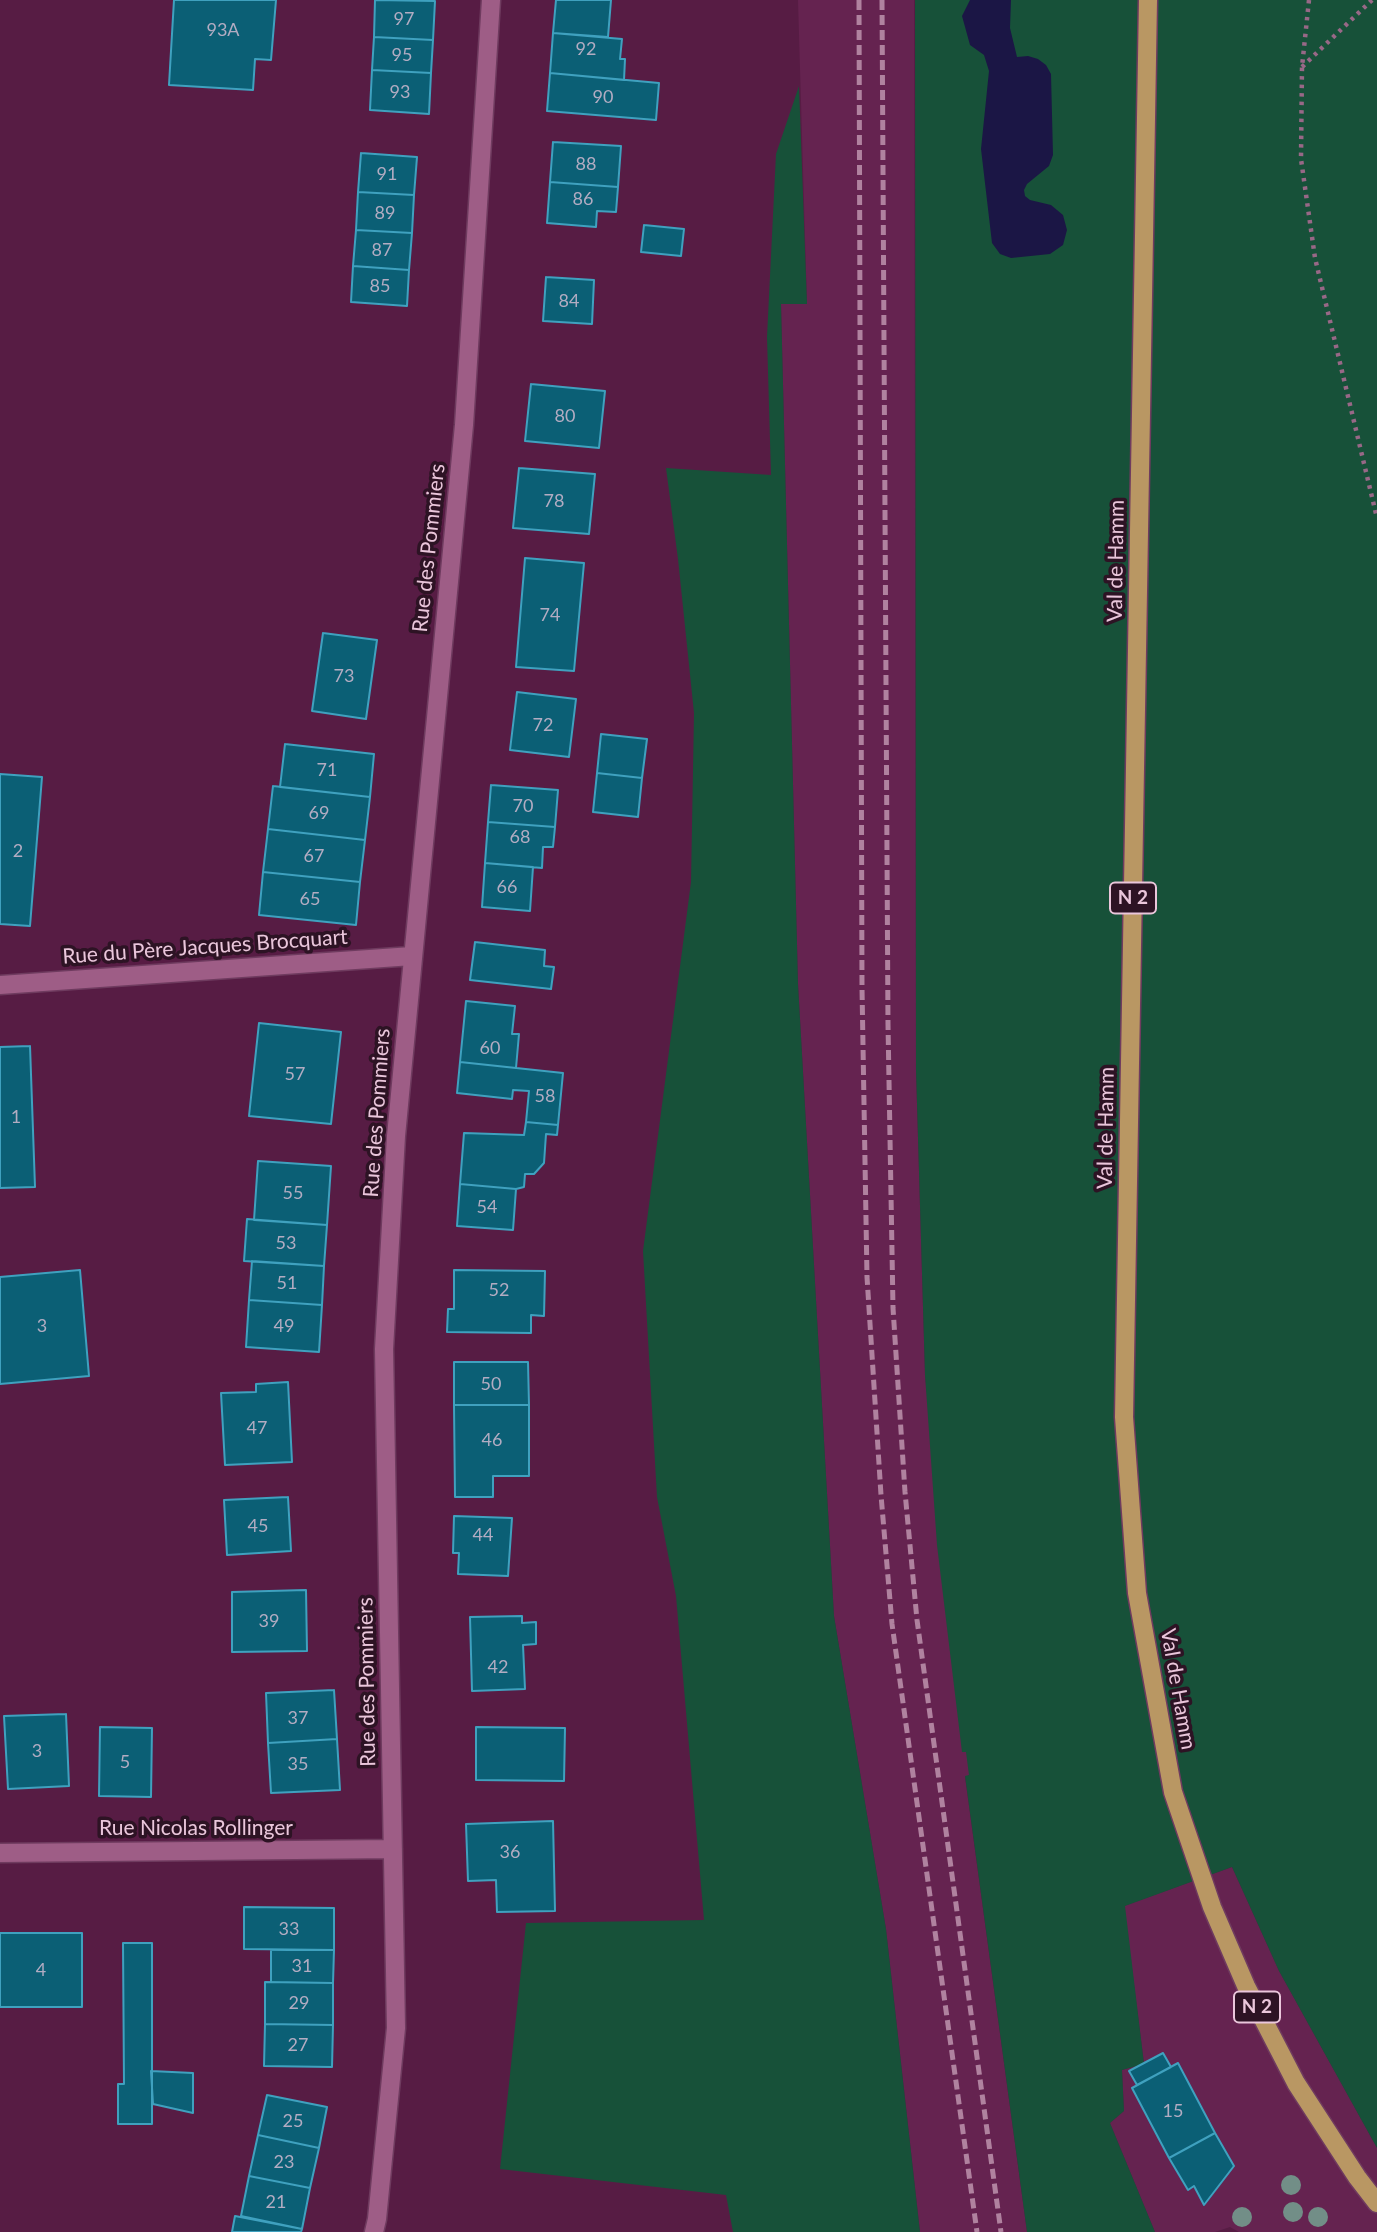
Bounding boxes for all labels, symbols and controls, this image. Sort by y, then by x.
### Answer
house number: 97 [394,8,414,30]
house number: 93A [206,19,240,41]
house number: 92 [576,38,596,60]
house number: 95 [392,44,412,66]
house number: 93 [390,81,410,103]
house number: 90 [593,86,613,108]
house number: 88 [576,153,596,175]
house number: 91 [377,163,397,185]
house number: 86 [573,188,593,210]
house number: 89 [375,202,395,224]
house number: 87 [372,239,392,261]
house number: 85 [370,275,390,297]
house number: 84 [559,290,579,312]
house number: 80 [555,405,575,427]
street label: Rue des Pommiers [408,462,450,634]
house number: 78 [544,490,564,512]
street label: Val de Hamm [1102,500,1130,622]
house number: 74 [540,604,560,626]
house number: 73 [334,665,354,687]
house number: 72 [533,714,553,736]
house number: 71 [317,759,337,781]
house number: 70 [513,795,533,817]
house number: 69 [309,802,329,824]
house number: 68 [510,826,530,848]
house number: 2 [13,840,23,862]
house number: 67 [304,845,324,867]
house number: 66 [497,876,517,898]
road number: N 2 [1110,882,1156,914]
house number: 65 [300,888,320,910]
street label: Rue du Père Jacques Brocquart [62,924,348,970]
street label: Rue des Pommiers [359,1028,395,1198]
house number: 60 [480,1037,500,1059]
house number: 57 [285,1063,305,1085]
street label: Val de Hamm [1092,1067,1120,1189]
house number: 58 [535,1085,555,1107]
house number: 1 [11,1106,21,1128]
house number: 55 [283,1182,303,1204]
house number: 54 [477,1196,497,1218]
house number: 53 [276,1232,296,1254]
house number: 51 [277,1272,297,1294]
house number: 52 [489,1279,509,1301]
house number: 3 [37,1315,47,1337]
house number: 49 [274,1315,294,1337]
house number: 50 [481,1373,501,1395]
house number: 47 [247,1417,267,1439]
house number: 46 [482,1429,502,1451]
house number: 45 [248,1515,268,1537]
house number: 44 [473,1524,493,1546]
street label: Rue des Pommiers [353,1597,381,1767]
house number: 39 [259,1610,279,1632]
street label: Val de Hamm [1155,1627,1201,1751]
house number: 42 [488,1656,508,1678]
house number: 37 [288,1707,308,1729]
house number: 3 [32,1740,42,1762]
house number: 5 [120,1751,130,1773]
house number: 35 [288,1753,308,1775]
street label: Rue Nicolas Rollinger [99,1815,293,1841]
house number: 36 [500,1841,520,1863]
house number: 33 [279,1918,299,1940]
house number: 31 [292,1955,312,1977]
house number: 4 [36,1959,46,1981]
house number: 29 [289,1992,309,2014]
road number: N 2 [1234,1992,1280,2022]
house number: 27 [288,2034,308,2056]
house number: 15 [1163,2100,1183,2122]
house number: 25 [283,2110,303,2132]
house number: 23 [274,2151,294,2173]
house number: 21 [266,2191,286,2213]

